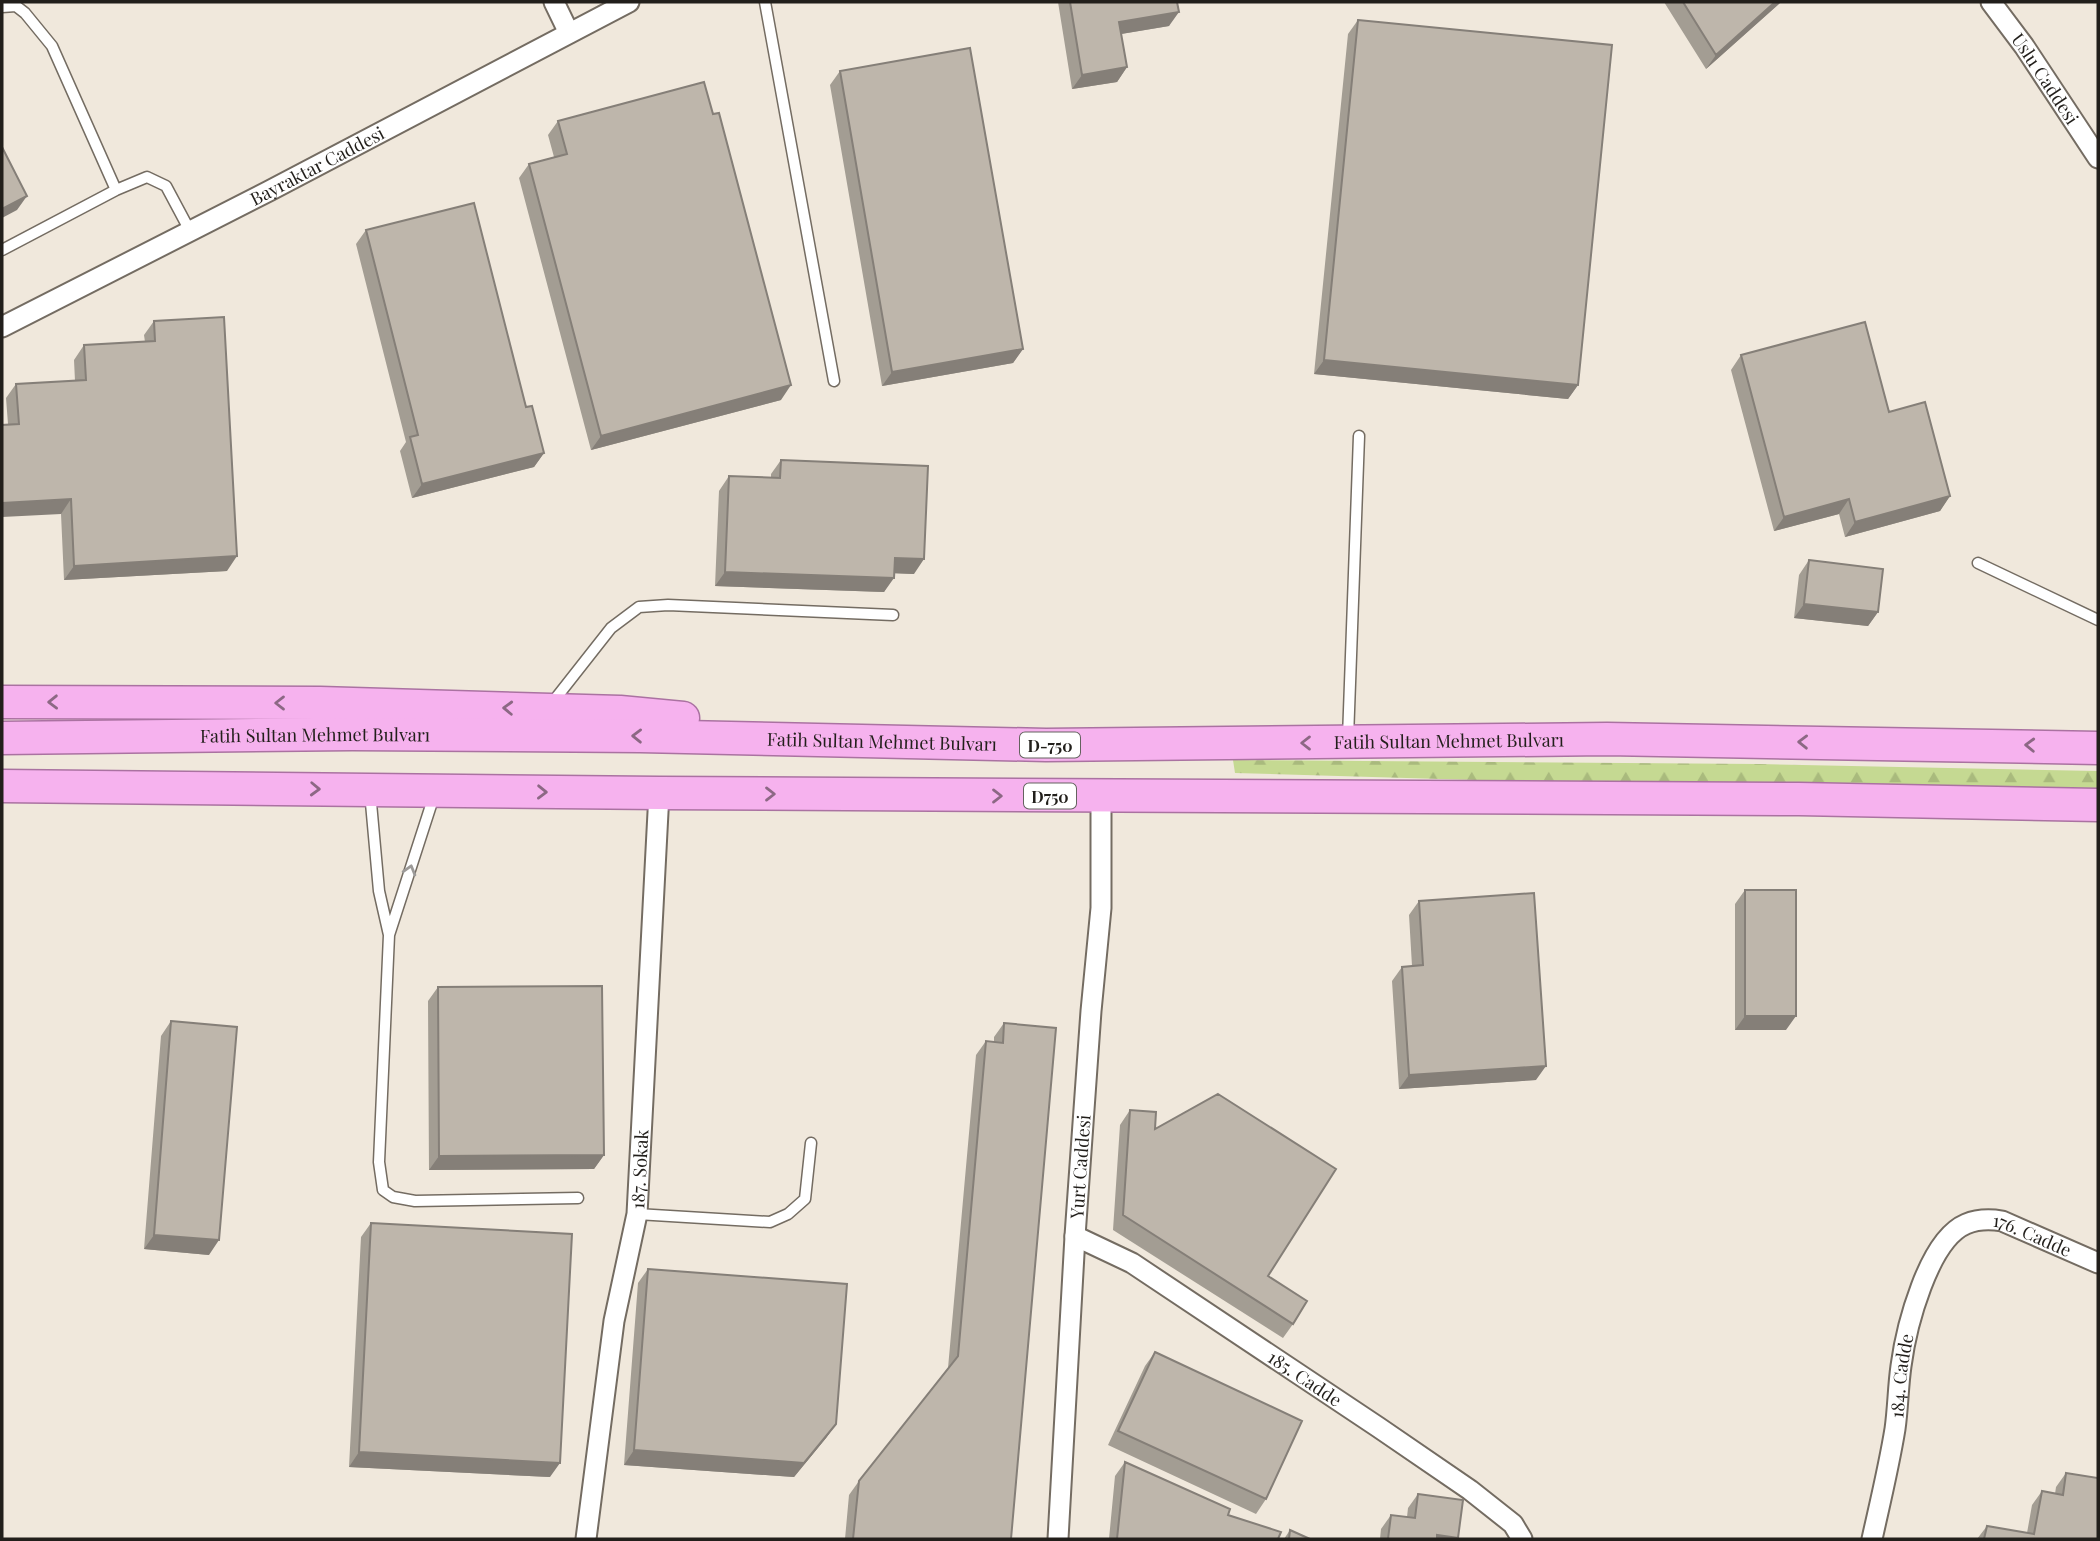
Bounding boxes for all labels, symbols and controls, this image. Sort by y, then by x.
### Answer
street label: Uslu Caddesi [2006,28,2084,129]
street label: Bayraktar Caddesi [246,121,388,211]
one-way arrow [47,694,58,710]
one-way arrow [275,695,285,711]
one-way arrow [502,700,512,716]
street label: Fatih Sultan Mehmet Bulvarı [200,722,430,748]
street label: Fatih Sultan Mehmet Bulvarı [767,727,997,756]
street label: Fatih Sultan Mehmet Bulvarı [1334,727,1564,754]
one-way arrow [631,728,642,744]
road number: D-750 [1020,732,1080,758]
one-way arrow [1797,734,1808,749]
one-way arrow [1300,735,1310,751]
one-way arrow [2024,738,2035,753]
one-way arrow [310,781,321,796]
road number: D750 [1024,783,1076,808]
one-way arrow [538,784,548,800]
one-way arrow [765,786,776,802]
one-way arrow [993,788,1003,804]
one-way arrow [401,864,416,876]
street label: Yurt Caddesi [1064,1114,1096,1220]
street label: 187. Sokak [625,1129,653,1210]
street label: 176. Cadde [1992,1208,2075,1262]
street label: 184. Cadde [1884,1331,1919,1419]
street label: 185. Cadde [1263,1345,1347,1412]

